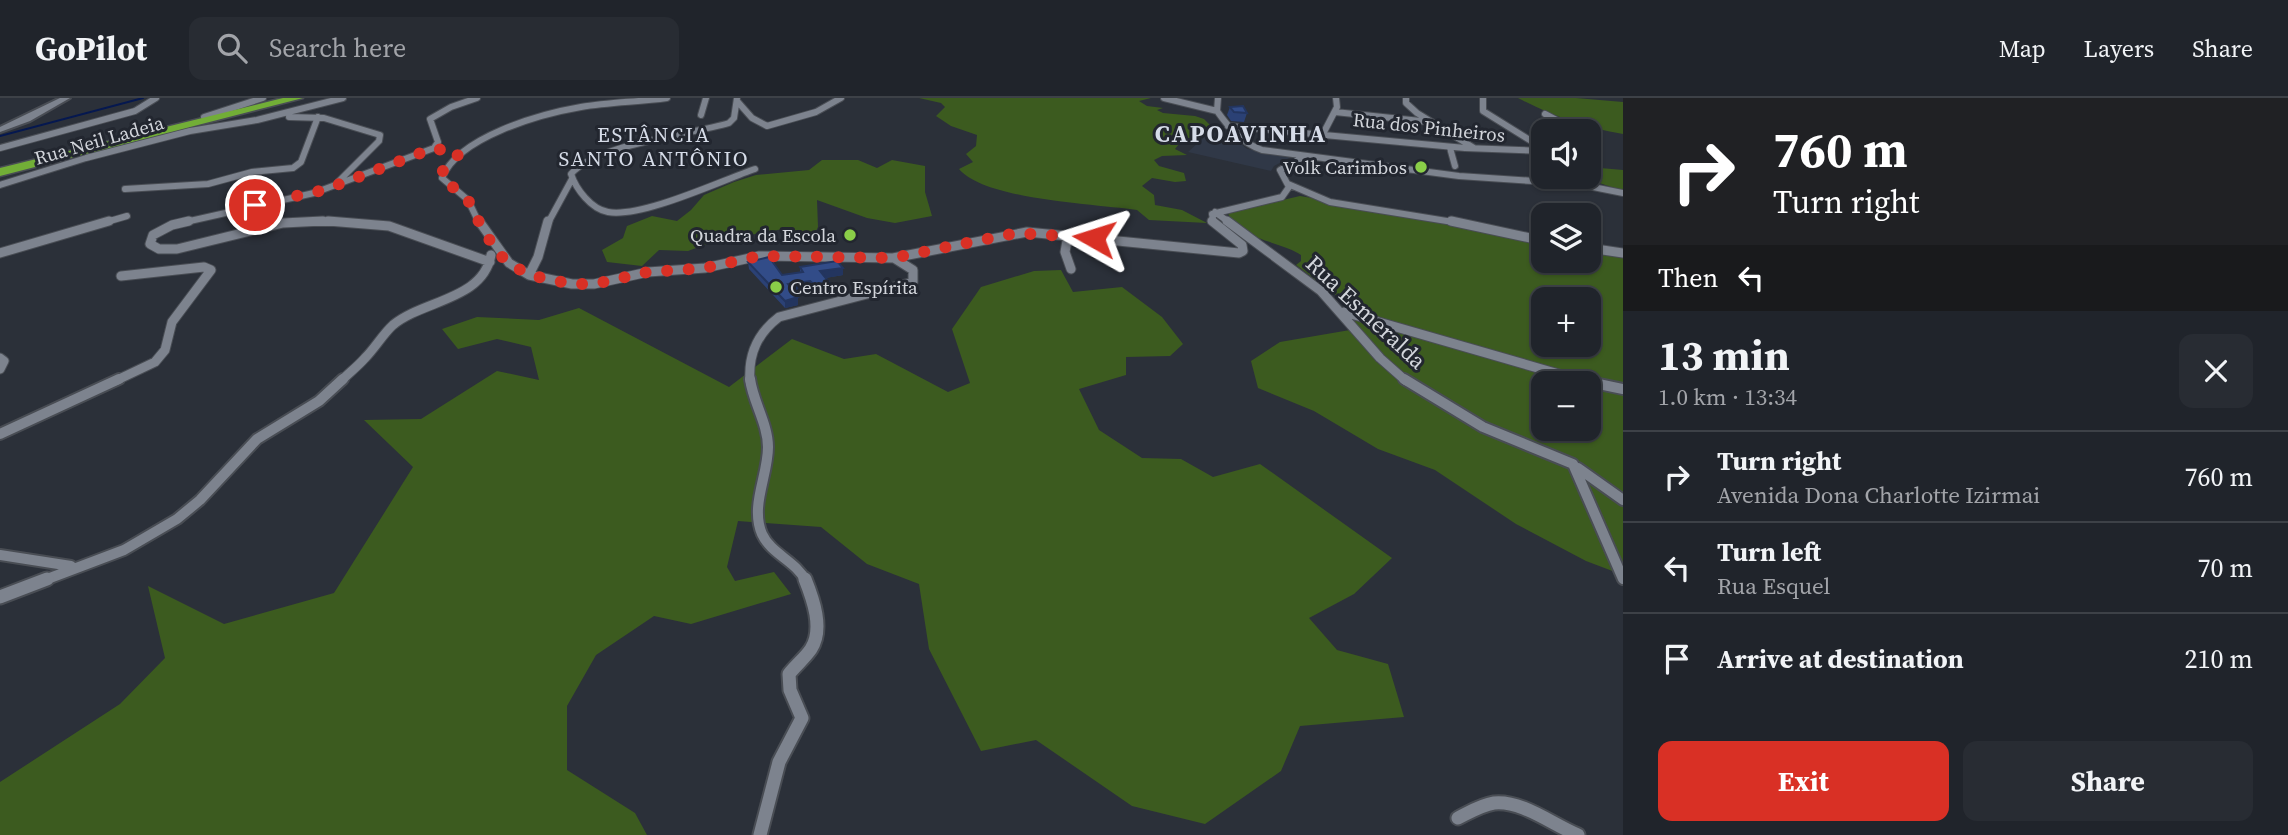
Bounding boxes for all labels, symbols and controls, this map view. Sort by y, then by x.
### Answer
search box [189,17,679,80]
text: GoPilot [35,26,147,71]
icon: search [213,29,251,67]
text: Search here [269,30,406,66]
text: Map [1999,32,2046,65]
text: Layers [2084,32,2154,65]
text: Share [2192,32,2253,65]
street label: Rua dos Pinheiros [1352,106,1506,148]
street label: Rua Neil Ladeia [31,109,167,171]
text: 760 m [1773,116,1908,183]
district label: CAPOAVINHA [1155,117,1327,150]
map controls [1531,119,1601,441]
button: sound [1531,119,1601,189]
district label: ESTÂNCIA SANTO ANTÔNIO [558,120,750,173]
icon: right [1658,126,1749,217]
place label: Volk Carimbos [1283,154,1407,180]
marker: Volk Carimbos [1413,159,1429,175]
pin [225,175,285,235]
text: Turn right [1773,180,1919,224]
icon: arrive [236,186,274,224]
position arrow [1057,201,1131,275]
button: layers [1531,203,1601,273]
place label: Quadra da Escola [690,222,836,248]
marker: Quadra da Escola [842,227,858,243]
street label: Rua Esmeralda [1299,248,1433,376]
icon: left [1732,259,1770,297]
text: Then [1658,260,1718,296]
place label: Centro Espírita [790,274,918,300]
marker: Centro Espírita [768,279,784,295]
button: + [1531,287,1601,357]
text: 13 min [1658,326,1790,384]
button: close [2179,334,2253,408]
button: − [1531,371,1601,441]
text: 1.0 km · 13:34 [1658,381,1797,413]
text: Turn right [1717,443,1841,479]
icon: right [1658,458,1696,496]
text: 760 m [2185,459,2253,495]
text: Avenida Dona Charlotte Izirmai [1717,479,2040,511]
text: Turn left [1717,534,1821,570]
icon: left [1658,549,1696,587]
text: 70 m [2198,550,2253,586]
text: Rua Esquel [1717,570,1830,602]
icon: arrive [1658,640,1696,678]
text: Arrive at destination [1717,641,1964,677]
text: 210 m [2185,641,2253,677]
button: Exit [1658,741,1949,821]
button: Share [1963,741,2253,821]

